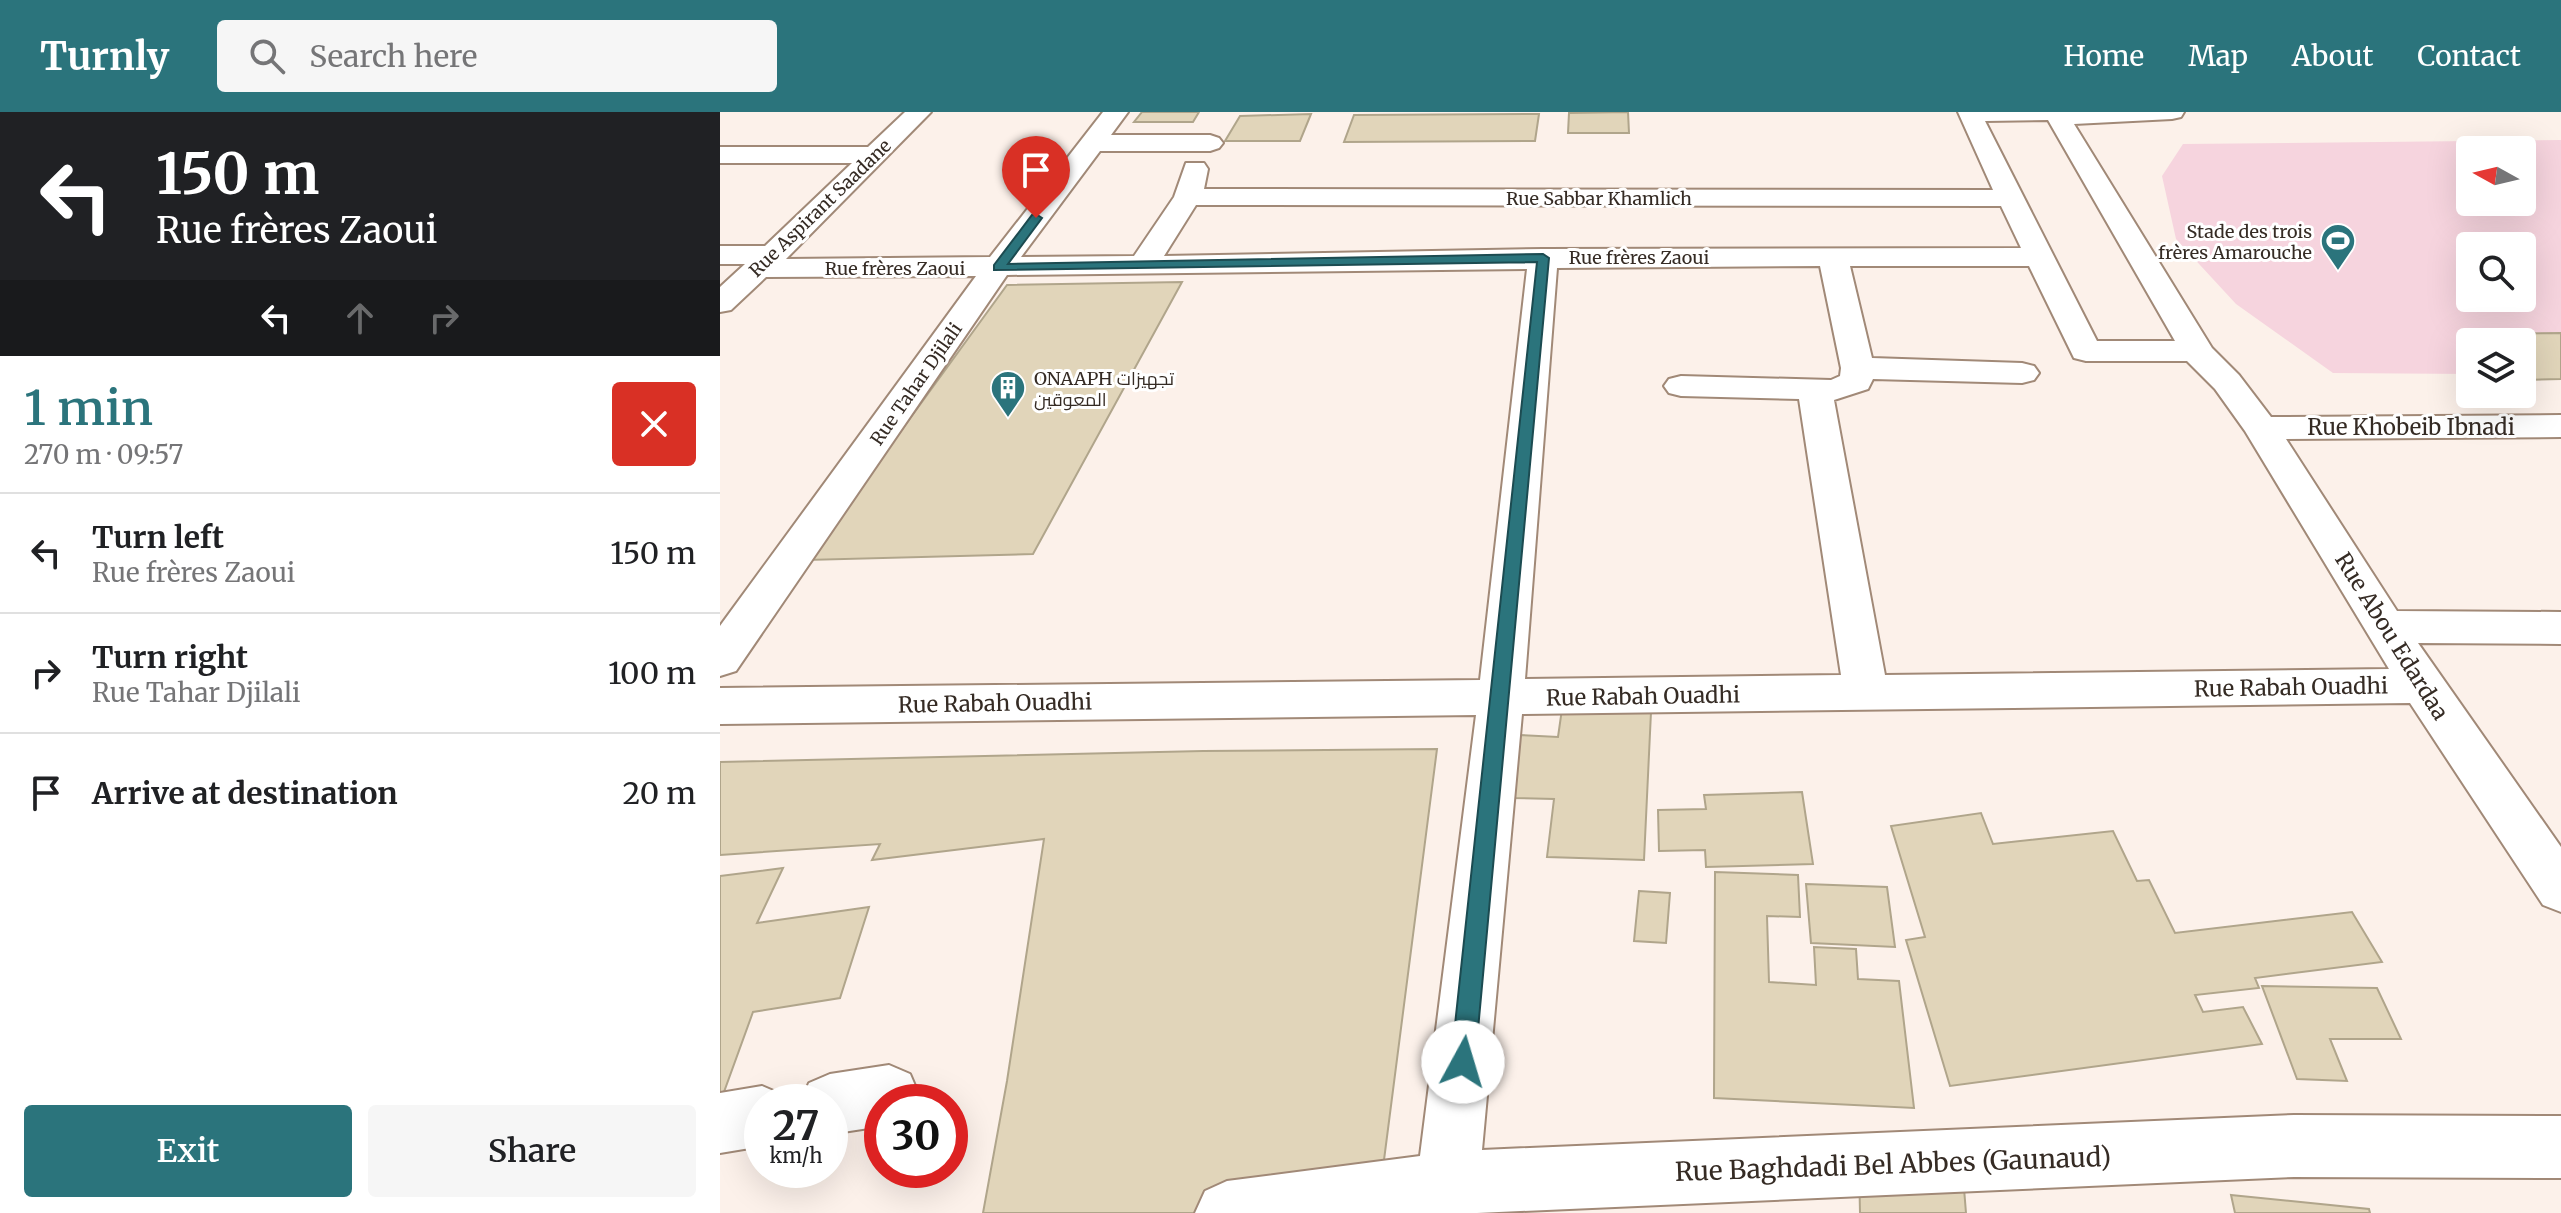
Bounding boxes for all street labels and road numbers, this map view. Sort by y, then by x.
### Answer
street label: Rue Aspirant Saadane [744,134,896,282]
street label: Rue Sabbar Khamlich [1506,187,1692,210]
street label: Rue frères Zaoui [1569,246,1710,269]
street label: Rue frères Zaoui [825,257,966,280]
street label: Rue Tahar Djilali [865,318,967,450]
street label: Rue Khobeib Ibnadi [2307,413,2515,441]
street label: Rue Abou Edardaa [2329,547,2455,725]
street label: Rue Rabah Ouadhi [2194,671,2388,703]
street label: Rue Rabah Ouadhi [1546,680,1740,712]
street label: Rue Rabah Ouadhi [898,687,1092,719]
street label: Rue Baghdadi Bel Abbes (Gaunaud) [1674,1140,2112,1188]

